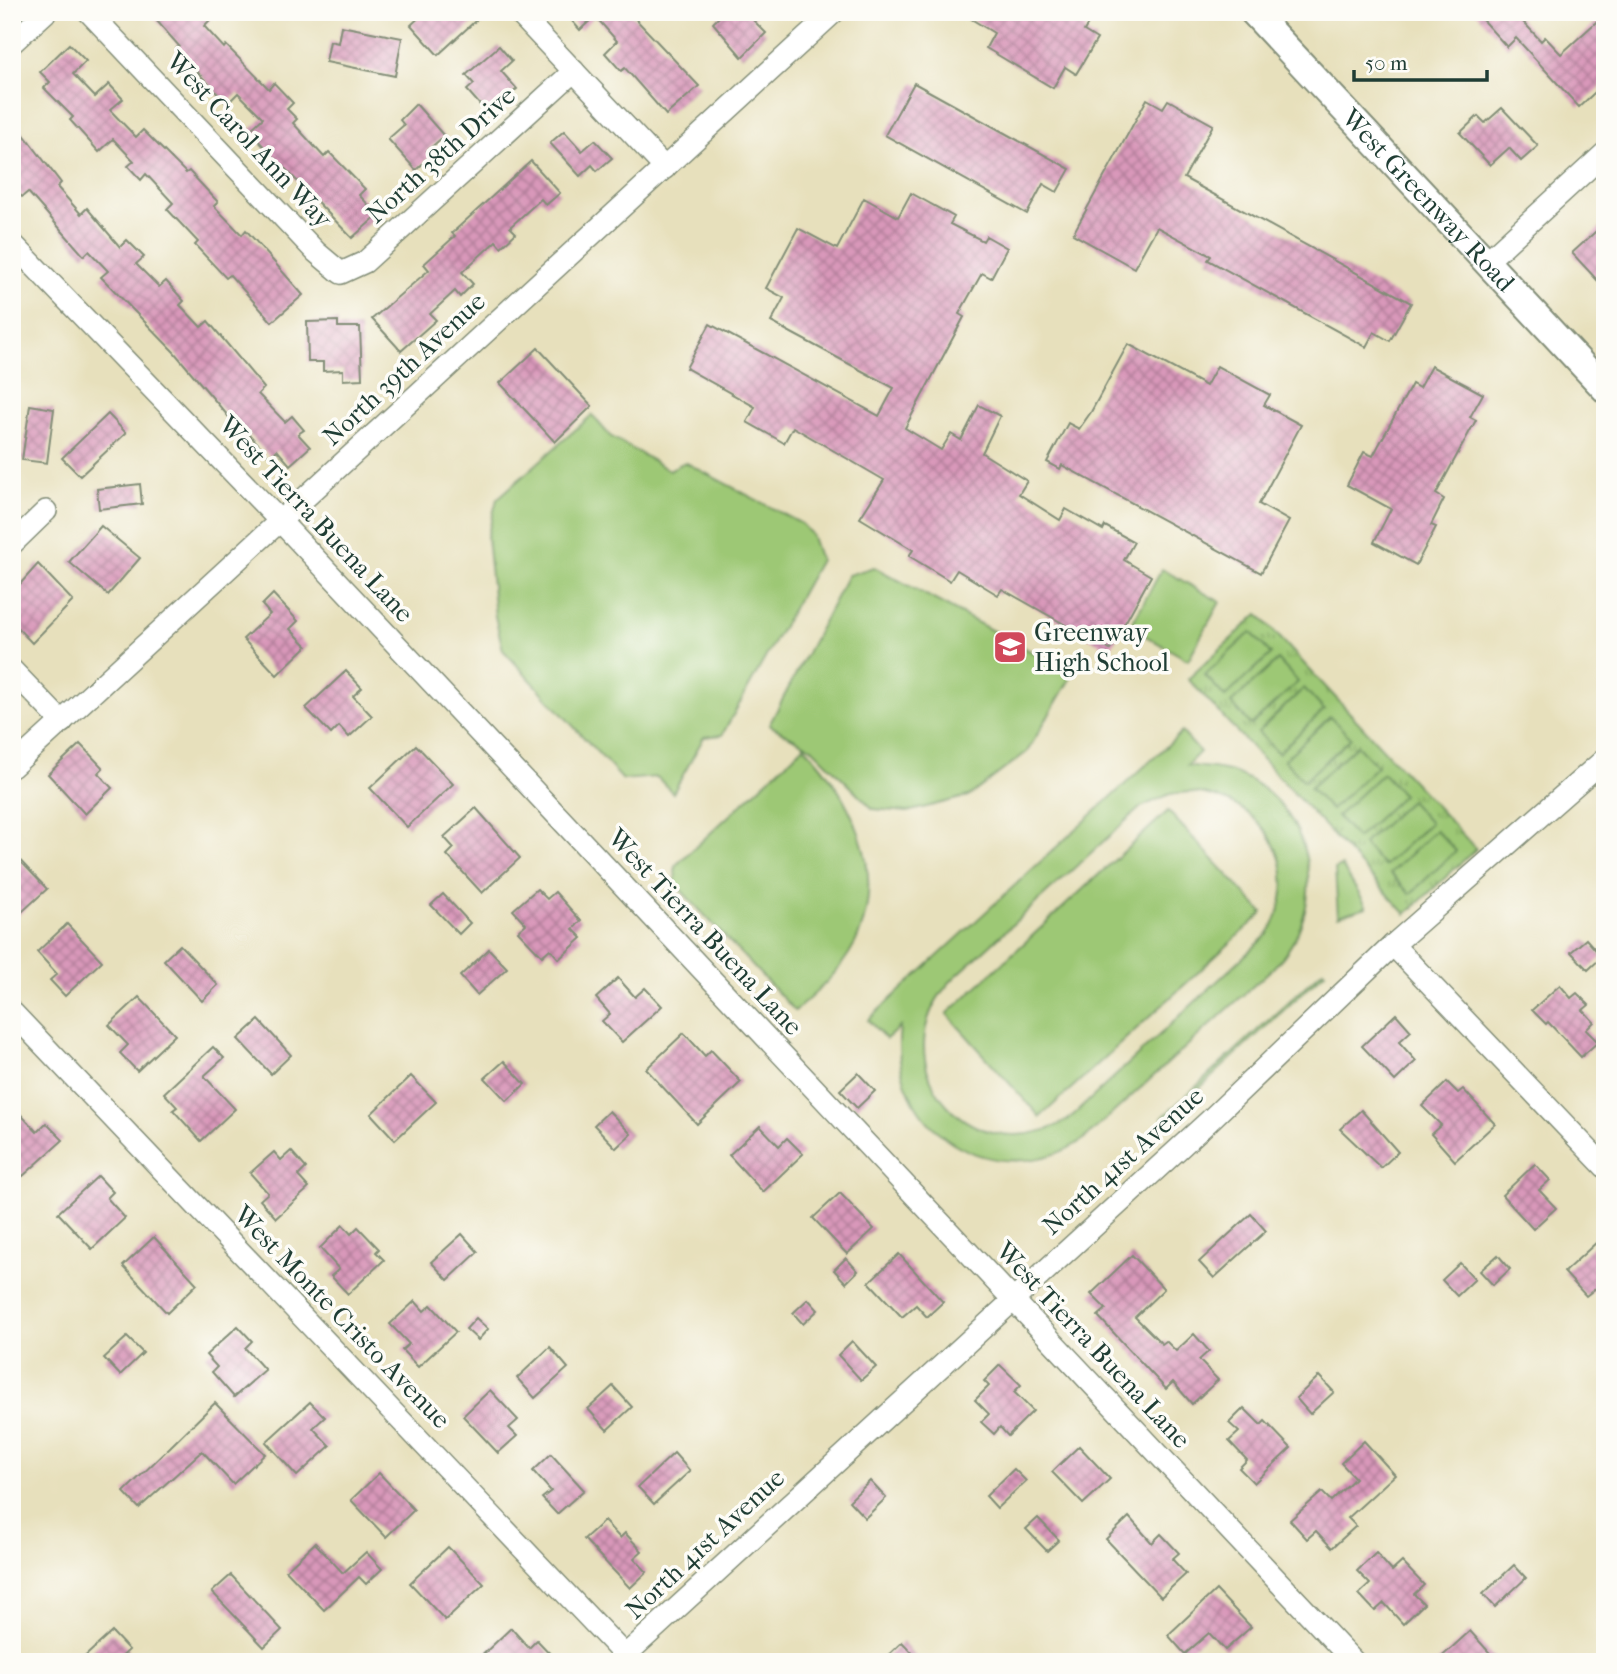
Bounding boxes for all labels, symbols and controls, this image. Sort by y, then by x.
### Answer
scale bar [1354,38,1488,82]
street label: West Carol Ann Way [159,45,339,235]
text: 50 m [1365,51,1408,75]
street label: North 38th Drive [360,80,522,230]
street label: West Greenway Road [1335,101,1522,298]
street label: North 39th Avenue [316,286,492,452]
street label: West Tierra Buena Lane [212,409,420,629]
place label: Greenway High School [1034,617,1169,678]
school or university icon: Greenway High School [991,628,1029,666]
street label: West Tierra Buena Lane [601,822,809,1042]
street label: North 41st Avenue [1036,1080,1210,1241]
street label: West Monte Cristo Avenue [227,1198,457,1435]
street label: West Tierra Buena Lane [989,1235,1197,1455]
street label: North 41st Avenue [619,1462,791,1626]

